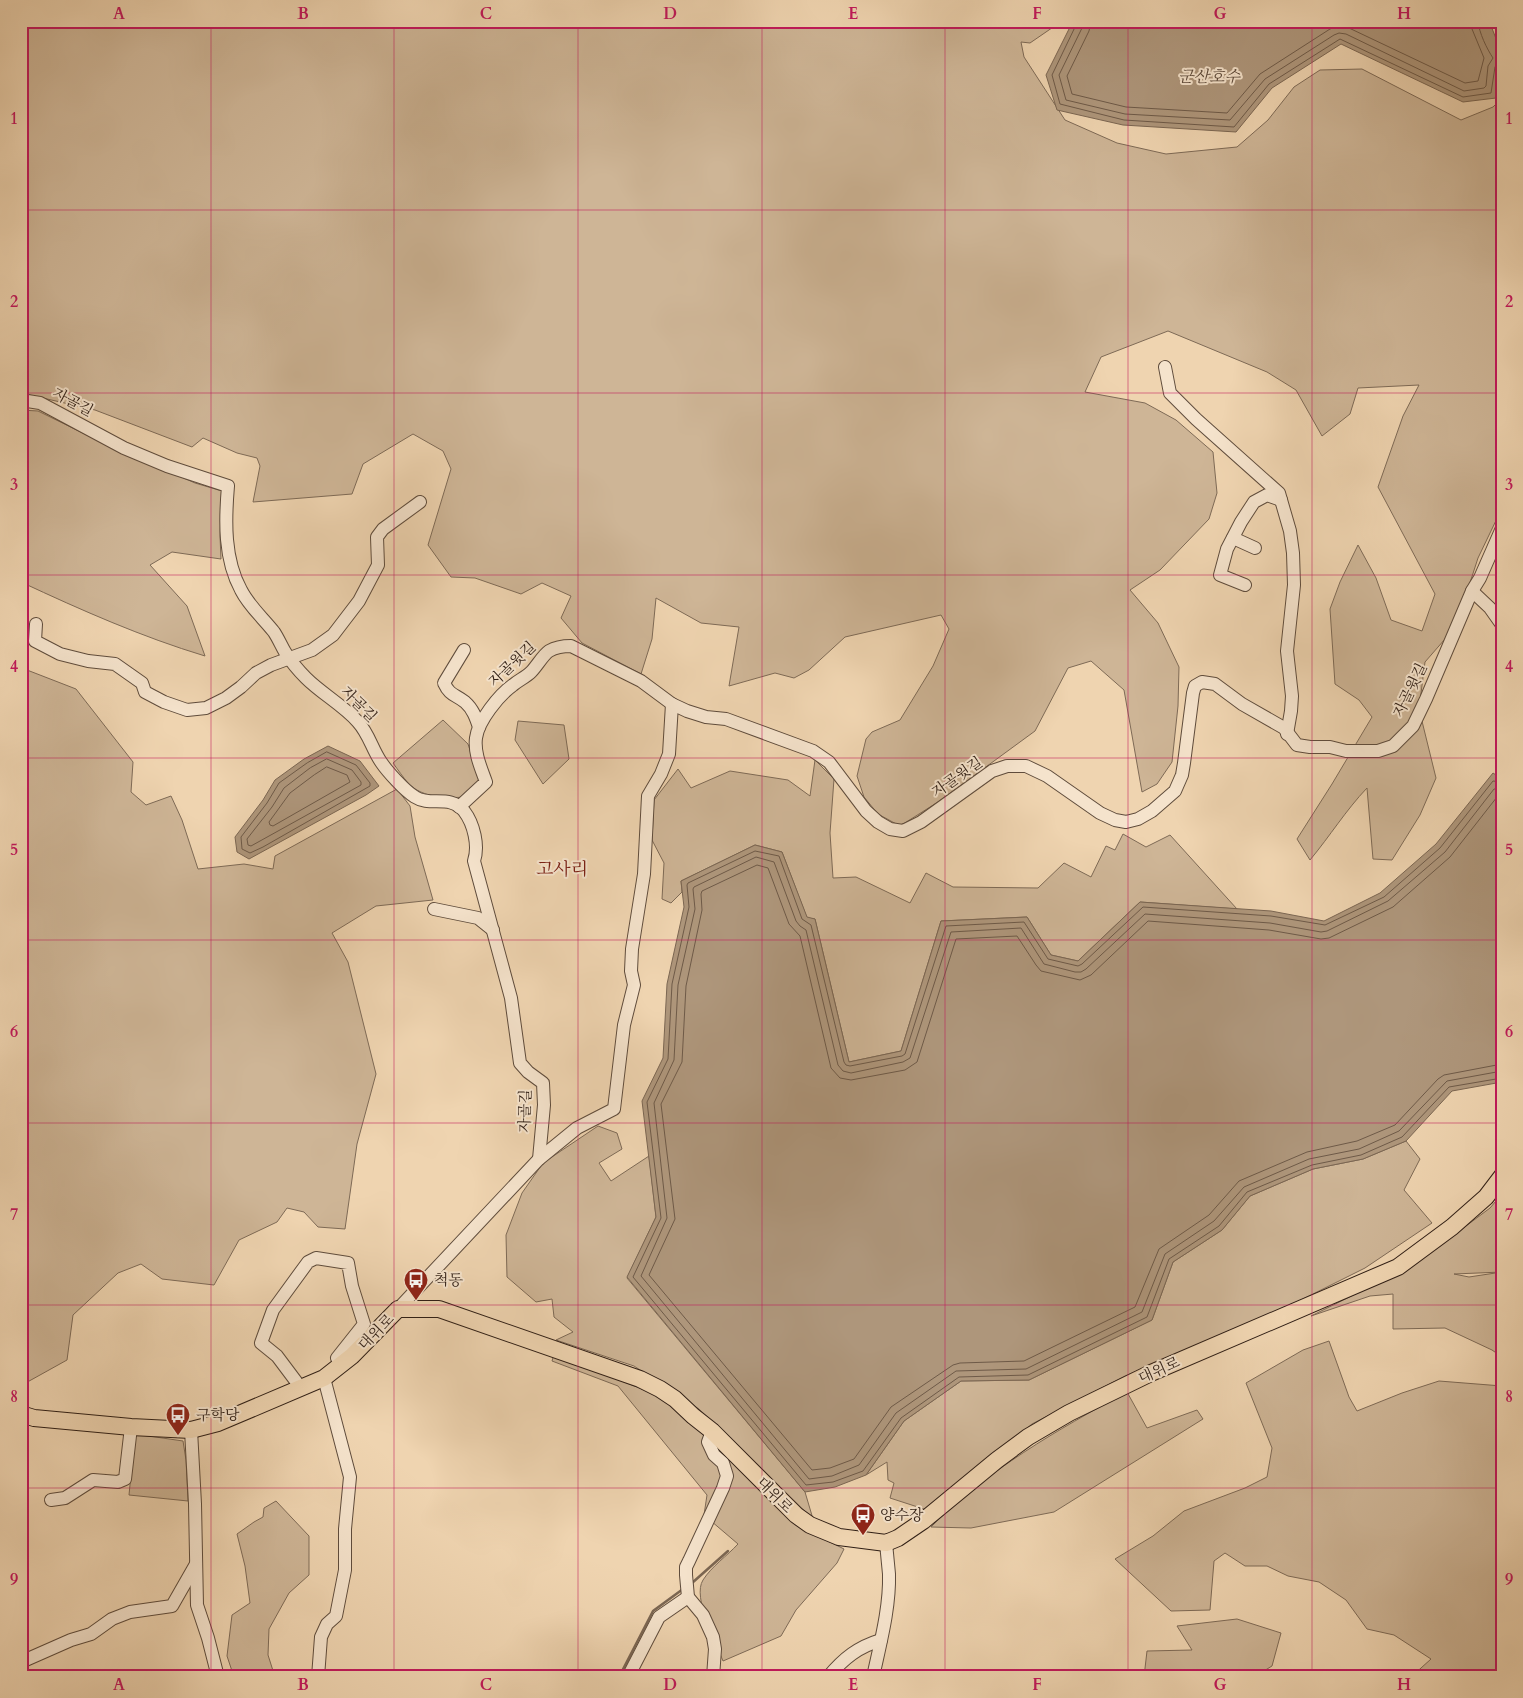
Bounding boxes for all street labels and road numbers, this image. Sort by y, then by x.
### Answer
street label: 자골길 [49,383,97,421]
street label: 자골윗길 [484,637,540,691]
street label: 자골윗길 [1388,660,1432,720]
street label: 자골길 [337,682,381,726]
street label: 자골윗길 [928,752,986,802]
street label: 자골길 [515,1089,535,1133]
street label: 대위로 [354,1309,399,1355]
street label: 대위로 [1135,1352,1183,1388]
street label: 대위로 [753,1473,798,1518]

